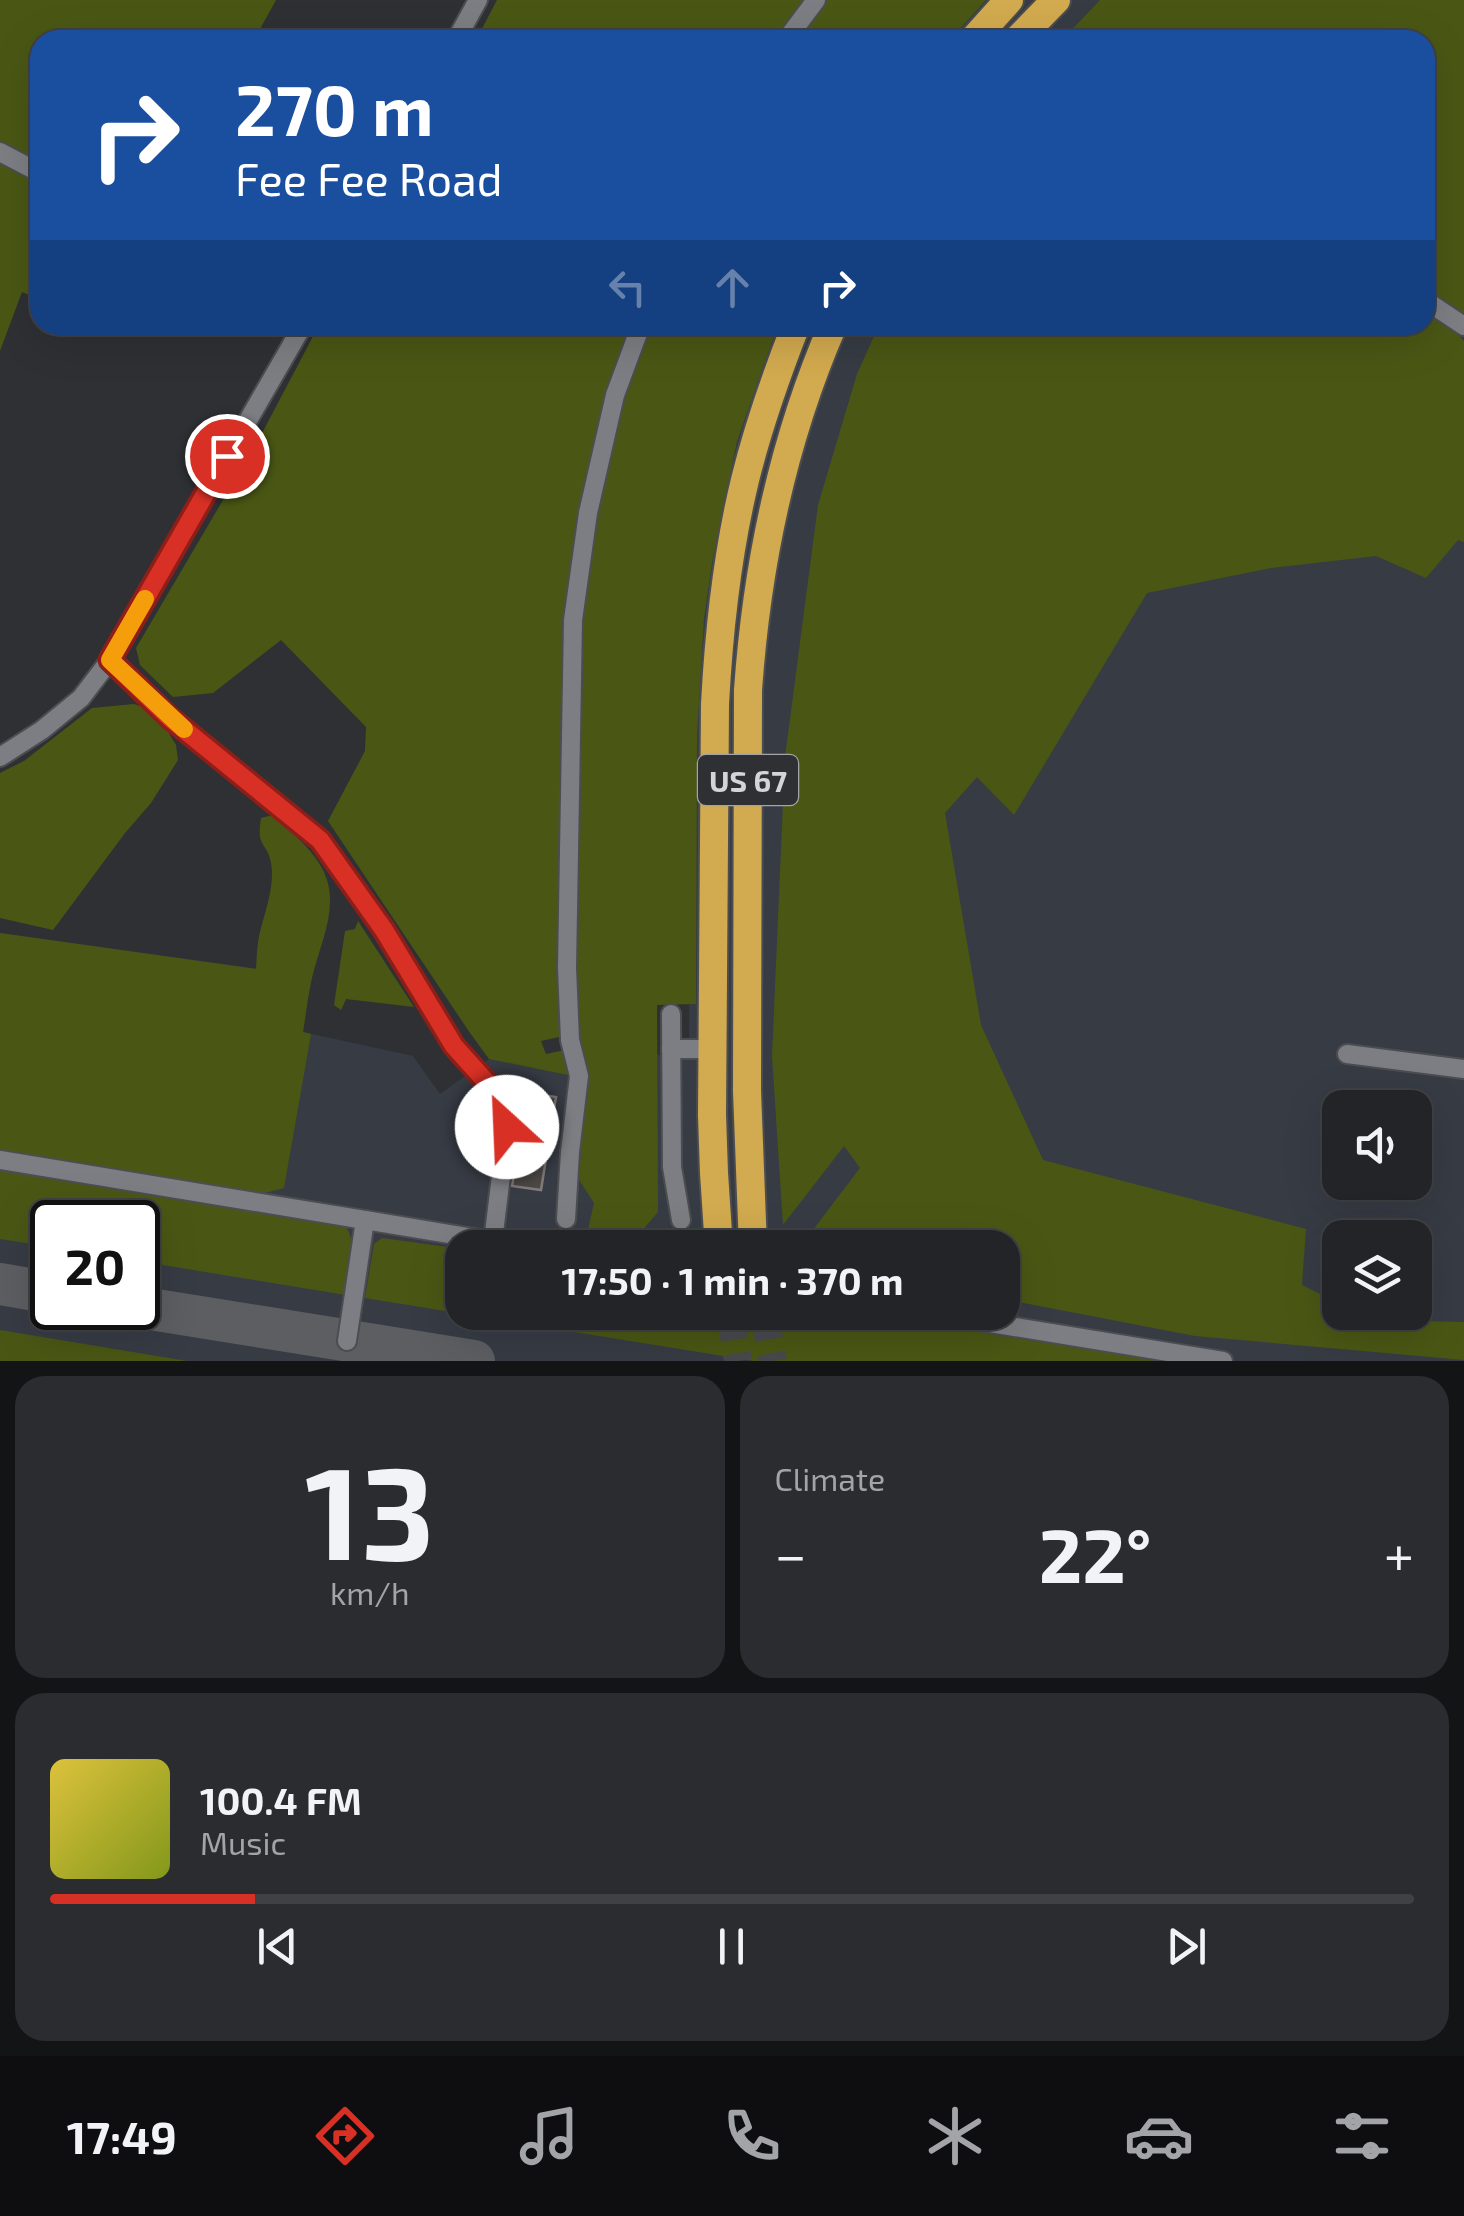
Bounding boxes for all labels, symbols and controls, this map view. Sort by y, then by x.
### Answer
text: 270 m [235,66,434,150]
icon: right [70,70,200,200]
text: Fee Fee Road [235,151,502,205]
icon: left [600,260,655,315]
icon: ahead [705,260,760,315]
icon: right [810,260,865,315]
pin [185,414,270,499]
icon: arrive [200,429,255,484]
road number: US 67 [698,755,798,805]
position arrow [455,1075,559,1179]
map controls [1322,1090,1432,1330]
button: sound [1322,1090,1432,1200]
speed limit sign: 20 [30,1200,160,1330]
button: layers [1322,1220,1432,1330]
text: 17:50 · 1 min · 370 m [562,1257,903,1303]
text: 13 [305,1430,435,1586]
text: Climate [775,1459,885,1497]
text: 22° [1039,1508,1152,1598]
text: − [775,1520,807,1586]
text: + [1384,1520,1414,1586]
text: km/h [330,1573,409,1611]
text: 100.4 FM [200,1777,362,1823]
text: Music [200,1823,286,1861]
icon: previous [250,1919,305,1974]
icon: pause [704,1919,759,1974]
icon: next [1159,1919,1214,1974]
icon: directions [310,2101,380,2171]
icon: music [514,2101,584,2171]
icon: phone [717,2101,787,2171]
icon: climate [920,2101,990,2171]
icon: car [1124,2101,1194,2171]
icon: filters [1327,2101,1397,2171]
text: 17:49 [67,2109,177,2163]

